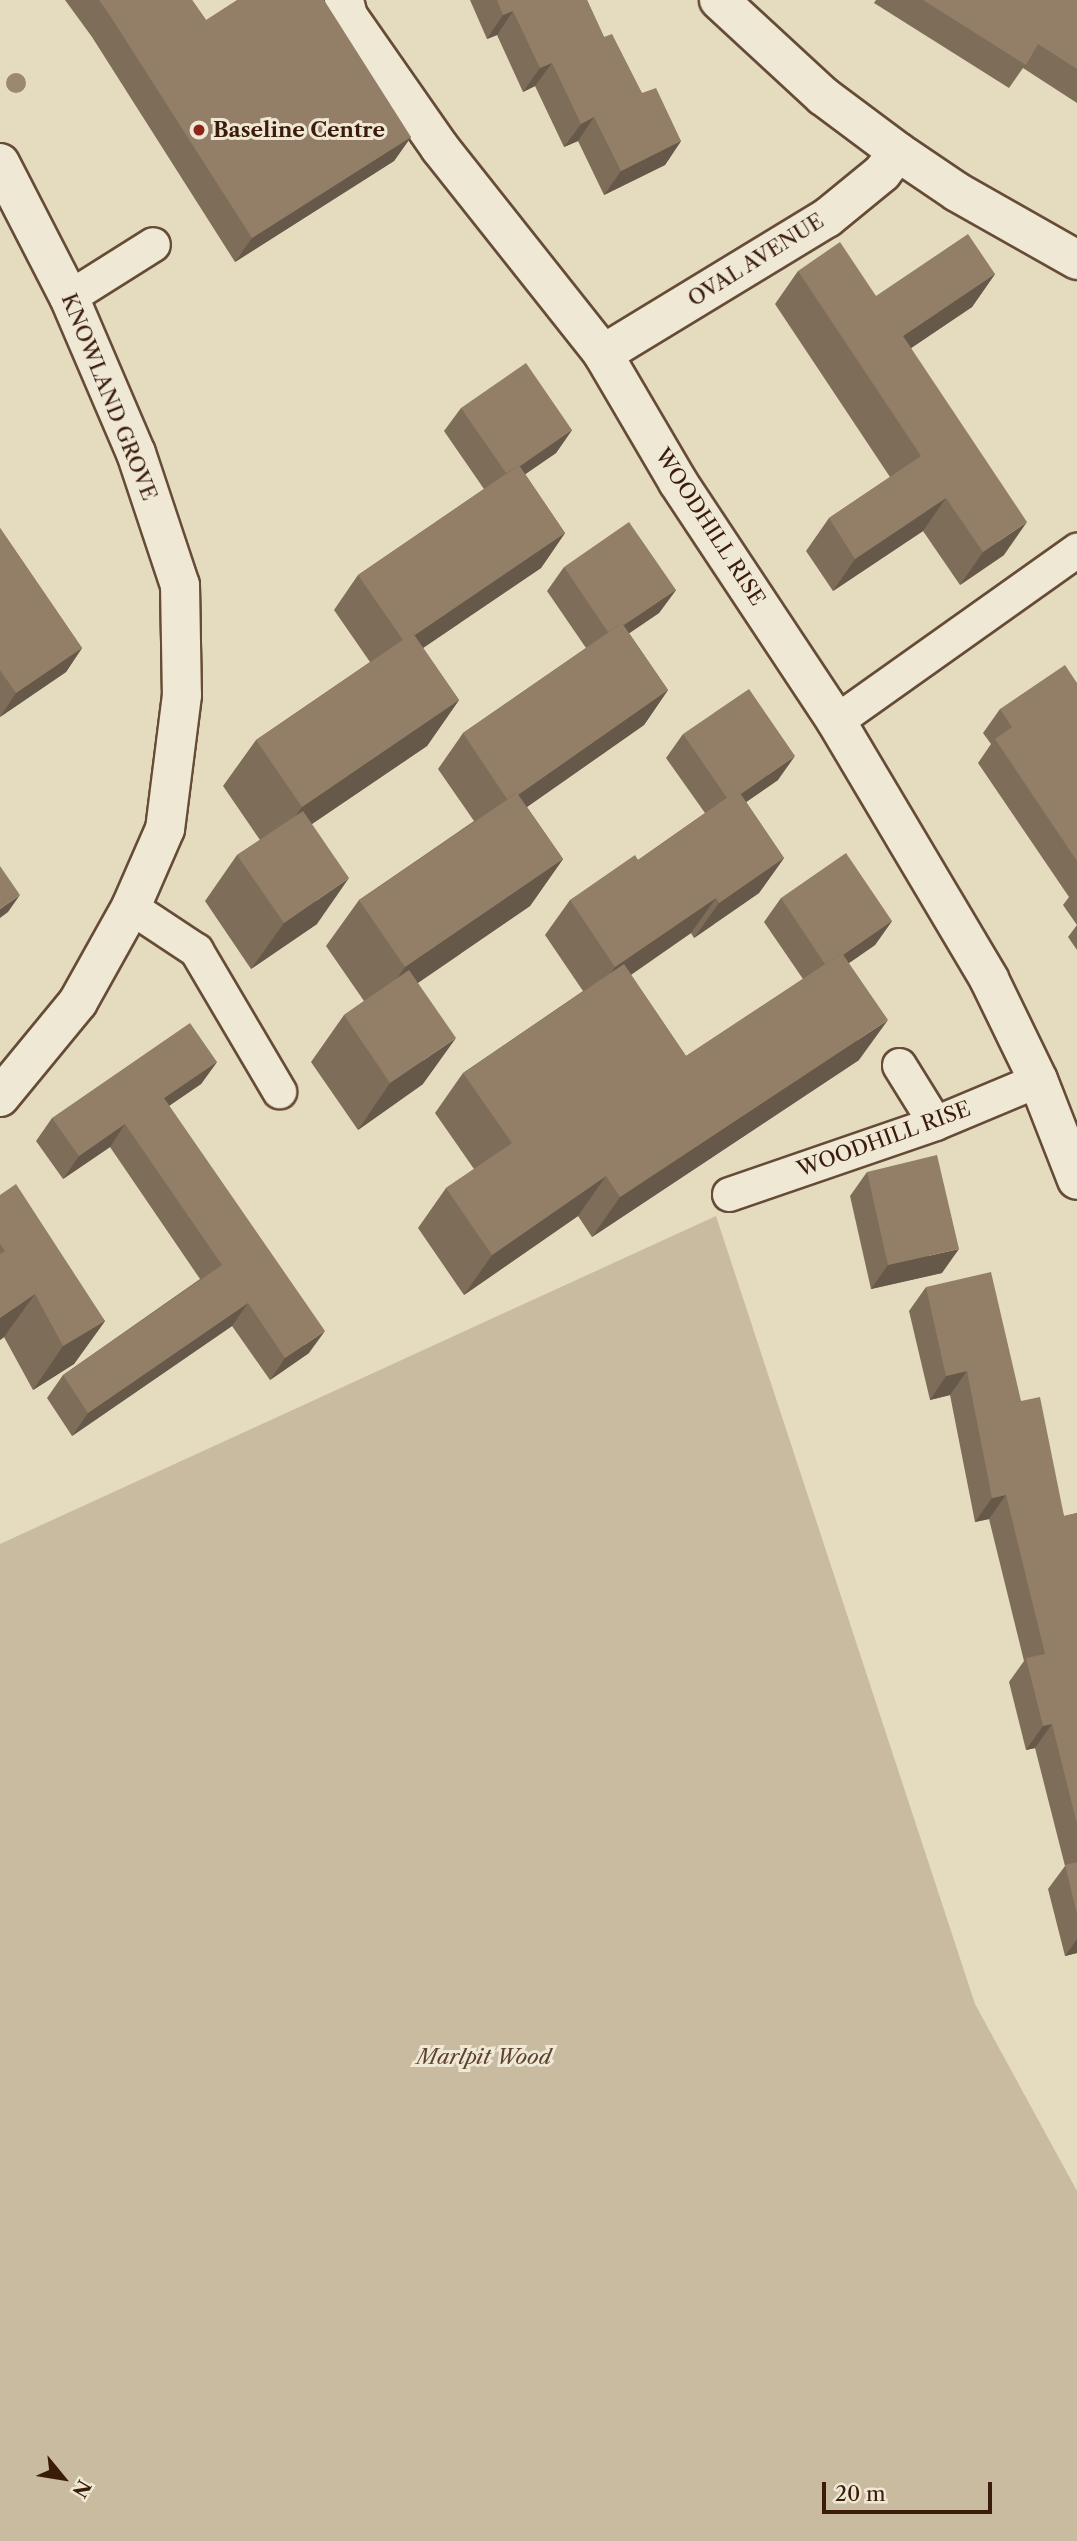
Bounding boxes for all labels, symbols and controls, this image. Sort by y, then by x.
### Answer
place label: Baseline Centre [213,117,385,143]
marker: Baseline Centre [191,122,207,138]
street label: OVAL AVENUE [683,208,829,312]
street label: KNOWLAND GROVE [56,290,162,504]
street label: WOODHILL RISE [650,443,770,611]
street label: WOODHILL RISE [794,1096,974,1182]
park label: Marlpit Wood [417,2044,551,2070]
north arrow [28,2443,98,2513]
scale bar [825,2468,995,2512]
text: N [68,2476,96,2502]
text: 20 m [835,2481,886,2506]

